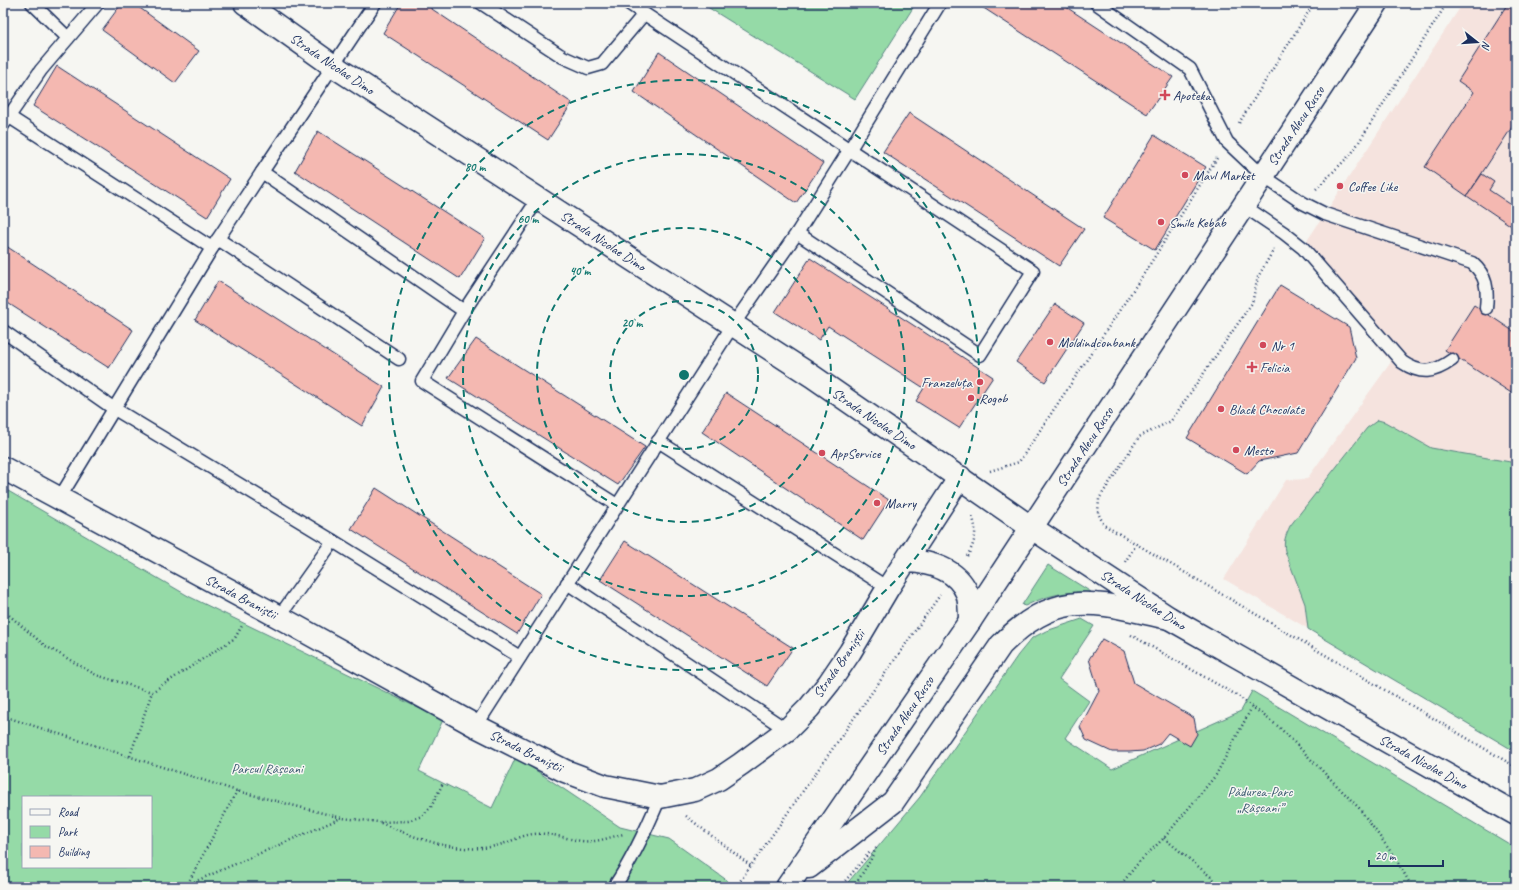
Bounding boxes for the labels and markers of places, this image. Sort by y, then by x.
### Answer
place label: Apoteka [1173,87,1212,104]
marker: Apoteka [1160,90,1170,100]
place label: Mavl Market [1193,167,1256,184]
marker: Mavl Market [1180,170,1190,180]
place label: Coffee Like [1348,178,1399,195]
marker: Coffee Like [1335,181,1345,191]
place label: Smile Kebab [1169,214,1227,231]
marker: Smile Kebab [1156,217,1166,227]
place label: Moldindconbank [1058,334,1136,351]
marker: Moldindconbank [1045,337,1055,347]
place label: Nr 1 [1271,337,1295,354]
marker: Nr 1 [1258,340,1268,350]
place label: Felicia [1260,359,1290,376]
marker: Felicia [1247,362,1257,372]
centre of rings [677,368,691,382]
place label: Franzeluța [921,374,973,391]
marker: Franzeluța [975,377,985,387]
place label: Rogob [979,390,1008,407]
marker: Rogob [966,393,976,403]
place label: Black Chocolate [1229,401,1305,418]
marker: Black Chocolate [1216,404,1226,414]
place label: Mesto [1244,442,1275,459]
place label: AppService [830,445,882,462]
marker: Mesto [1231,445,1241,455]
marker: AppService [817,448,827,458]
place label: Marry [885,495,917,512]
marker: Marry [872,498,882,508]

